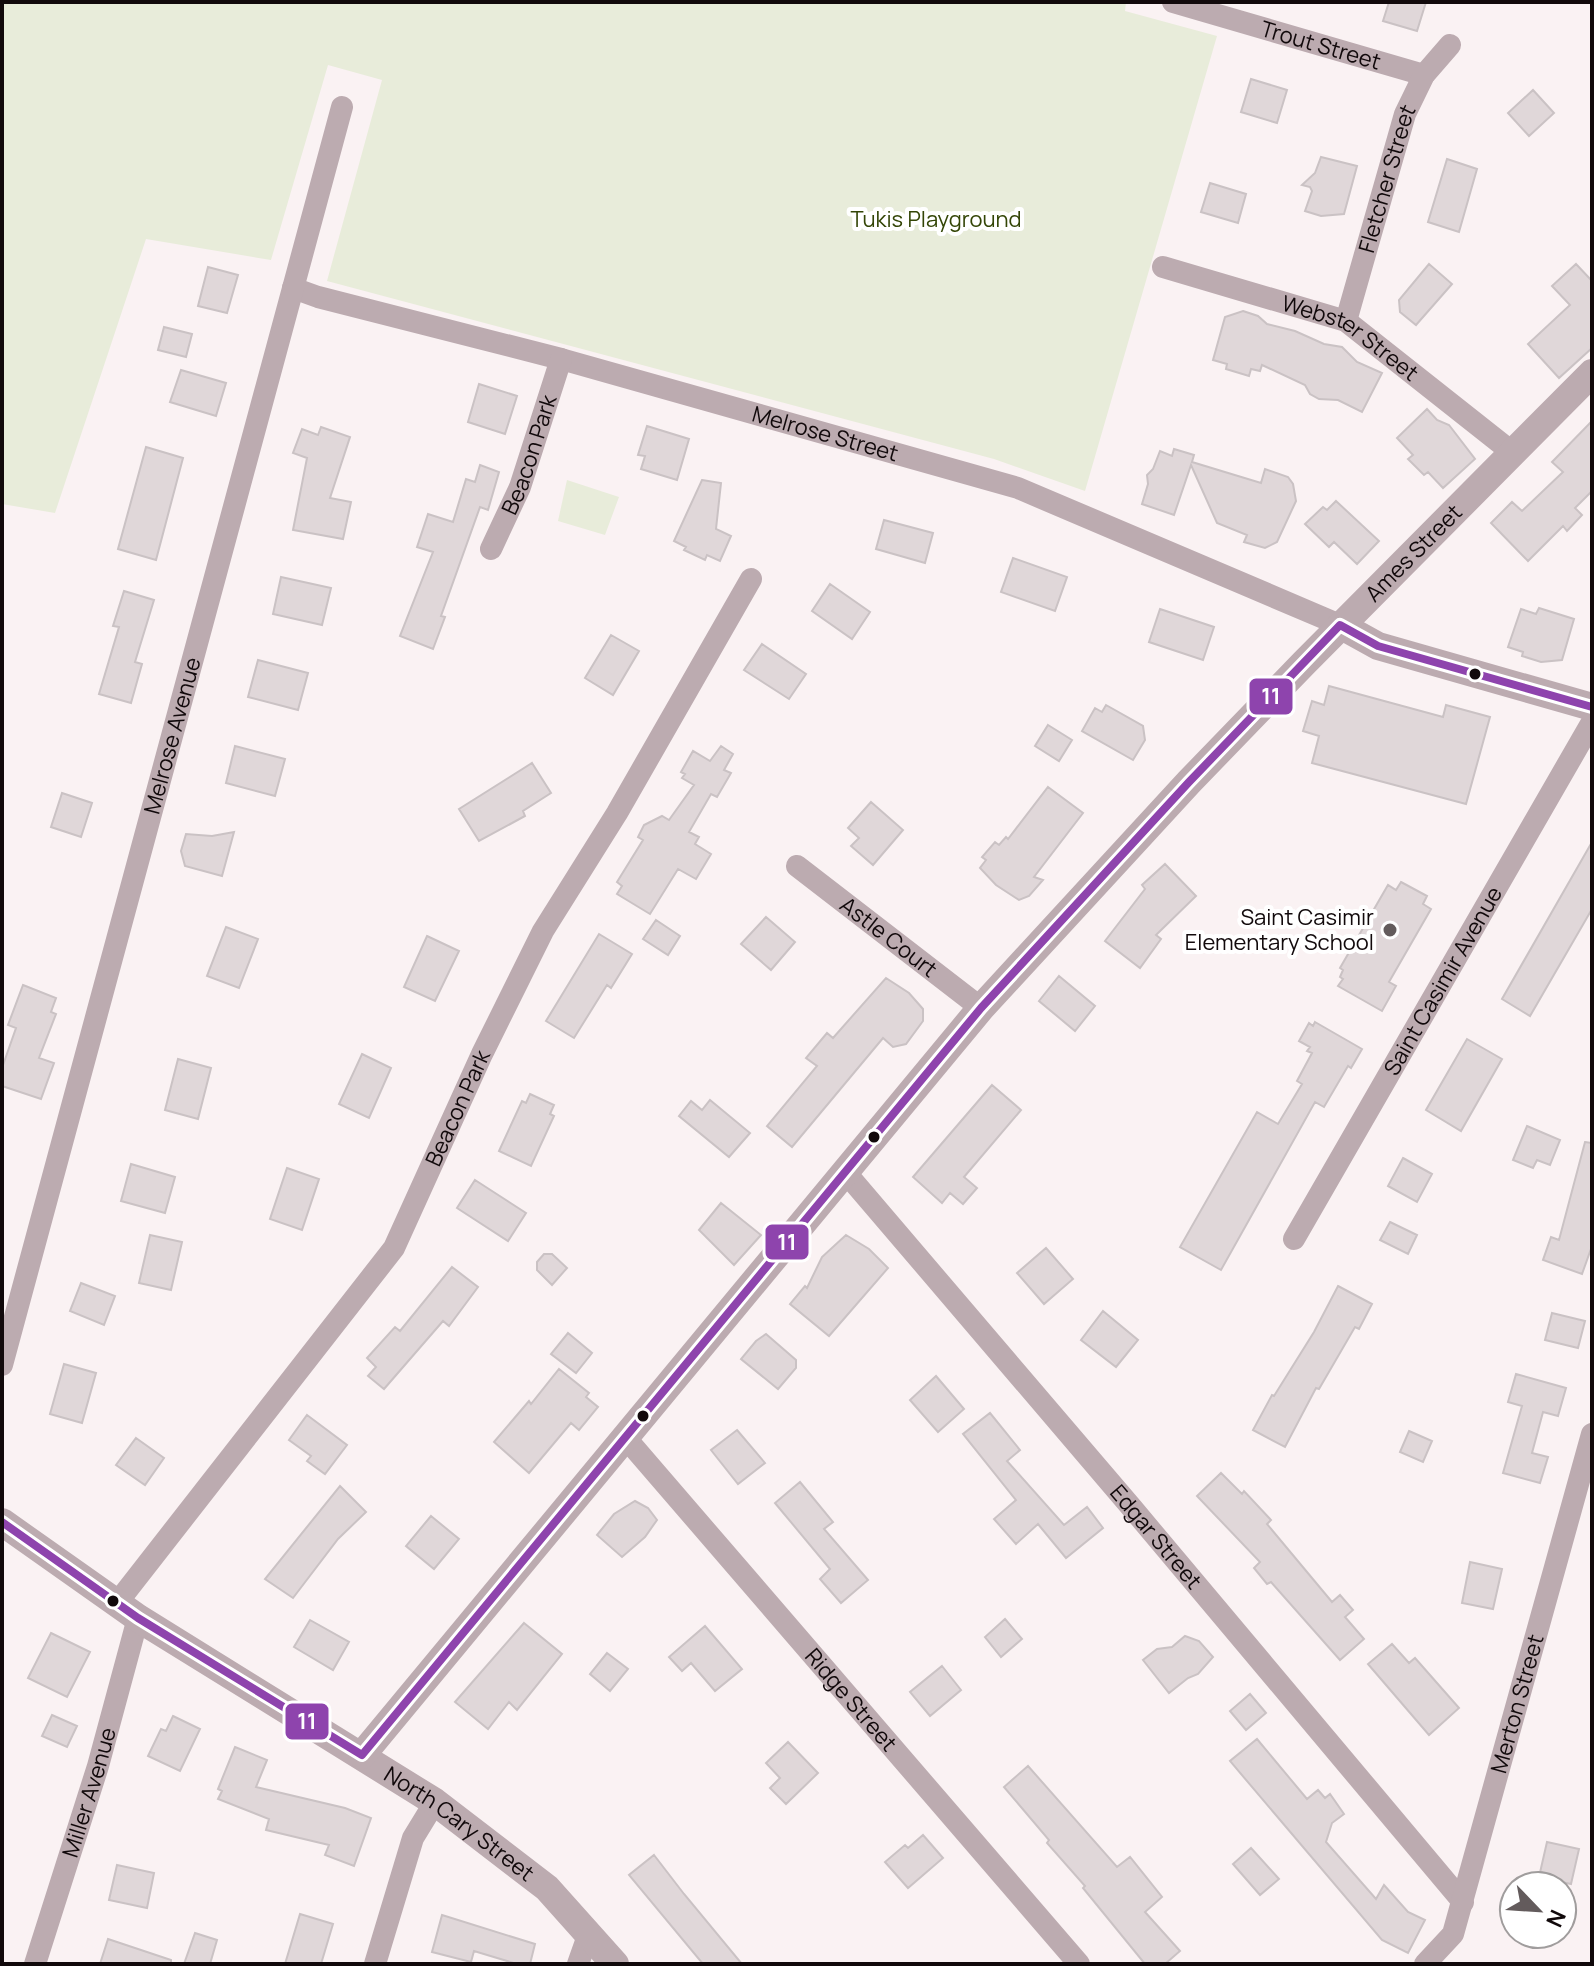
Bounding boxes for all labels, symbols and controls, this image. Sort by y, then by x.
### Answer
street label: Trout Street [1257,13,1385,77]
street label: Fletcher Street [1351,99,1423,256]
park label: Tukis Playground [850,204,1022,234]
street label: Webster Street [1278,288,1425,388]
street label: Beacon Park [494,390,564,519]
street label: Melrose Street [749,399,902,469]
street label: Ames Street [1358,497,1469,608]
street label: Melrose Avenue [137,654,208,817]
unlabelled marker [1467,666,1483,682]
line badge: 11 [1248,677,1294,716]
text: 11 [1261,681,1281,711]
street label: Saint Casimir Avenue [1377,881,1509,1081]
street label: Astle Court [834,890,944,984]
place label: Saint Casimir Elementary School [1185,902,1374,957]
marker: Saint Casimir Elementary School [1381,921,1399,939]
street label: Beacon Park [418,1044,497,1171]
unlabelled marker [866,1129,882,1145]
line badge: 11 [764,1223,810,1261]
text: 11 [777,1227,797,1257]
unlabelled marker [635,1408,651,1424]
street label: Edgar Street [1103,1478,1209,1595]
unlabelled marker [105,1593,121,1609]
street label: Merton Street [1483,1631,1551,1777]
street label: Ridge Street [798,1642,904,1758]
line badge: 11 [284,1702,330,1741]
text: 11 [297,1706,317,1736]
street label: Miller Avenue [55,1724,123,1861]
street label: North Cary Street [378,1759,541,1888]
north arrow [1498,1870,1578,1950]
text: N [1539,1905,1573,1932]

